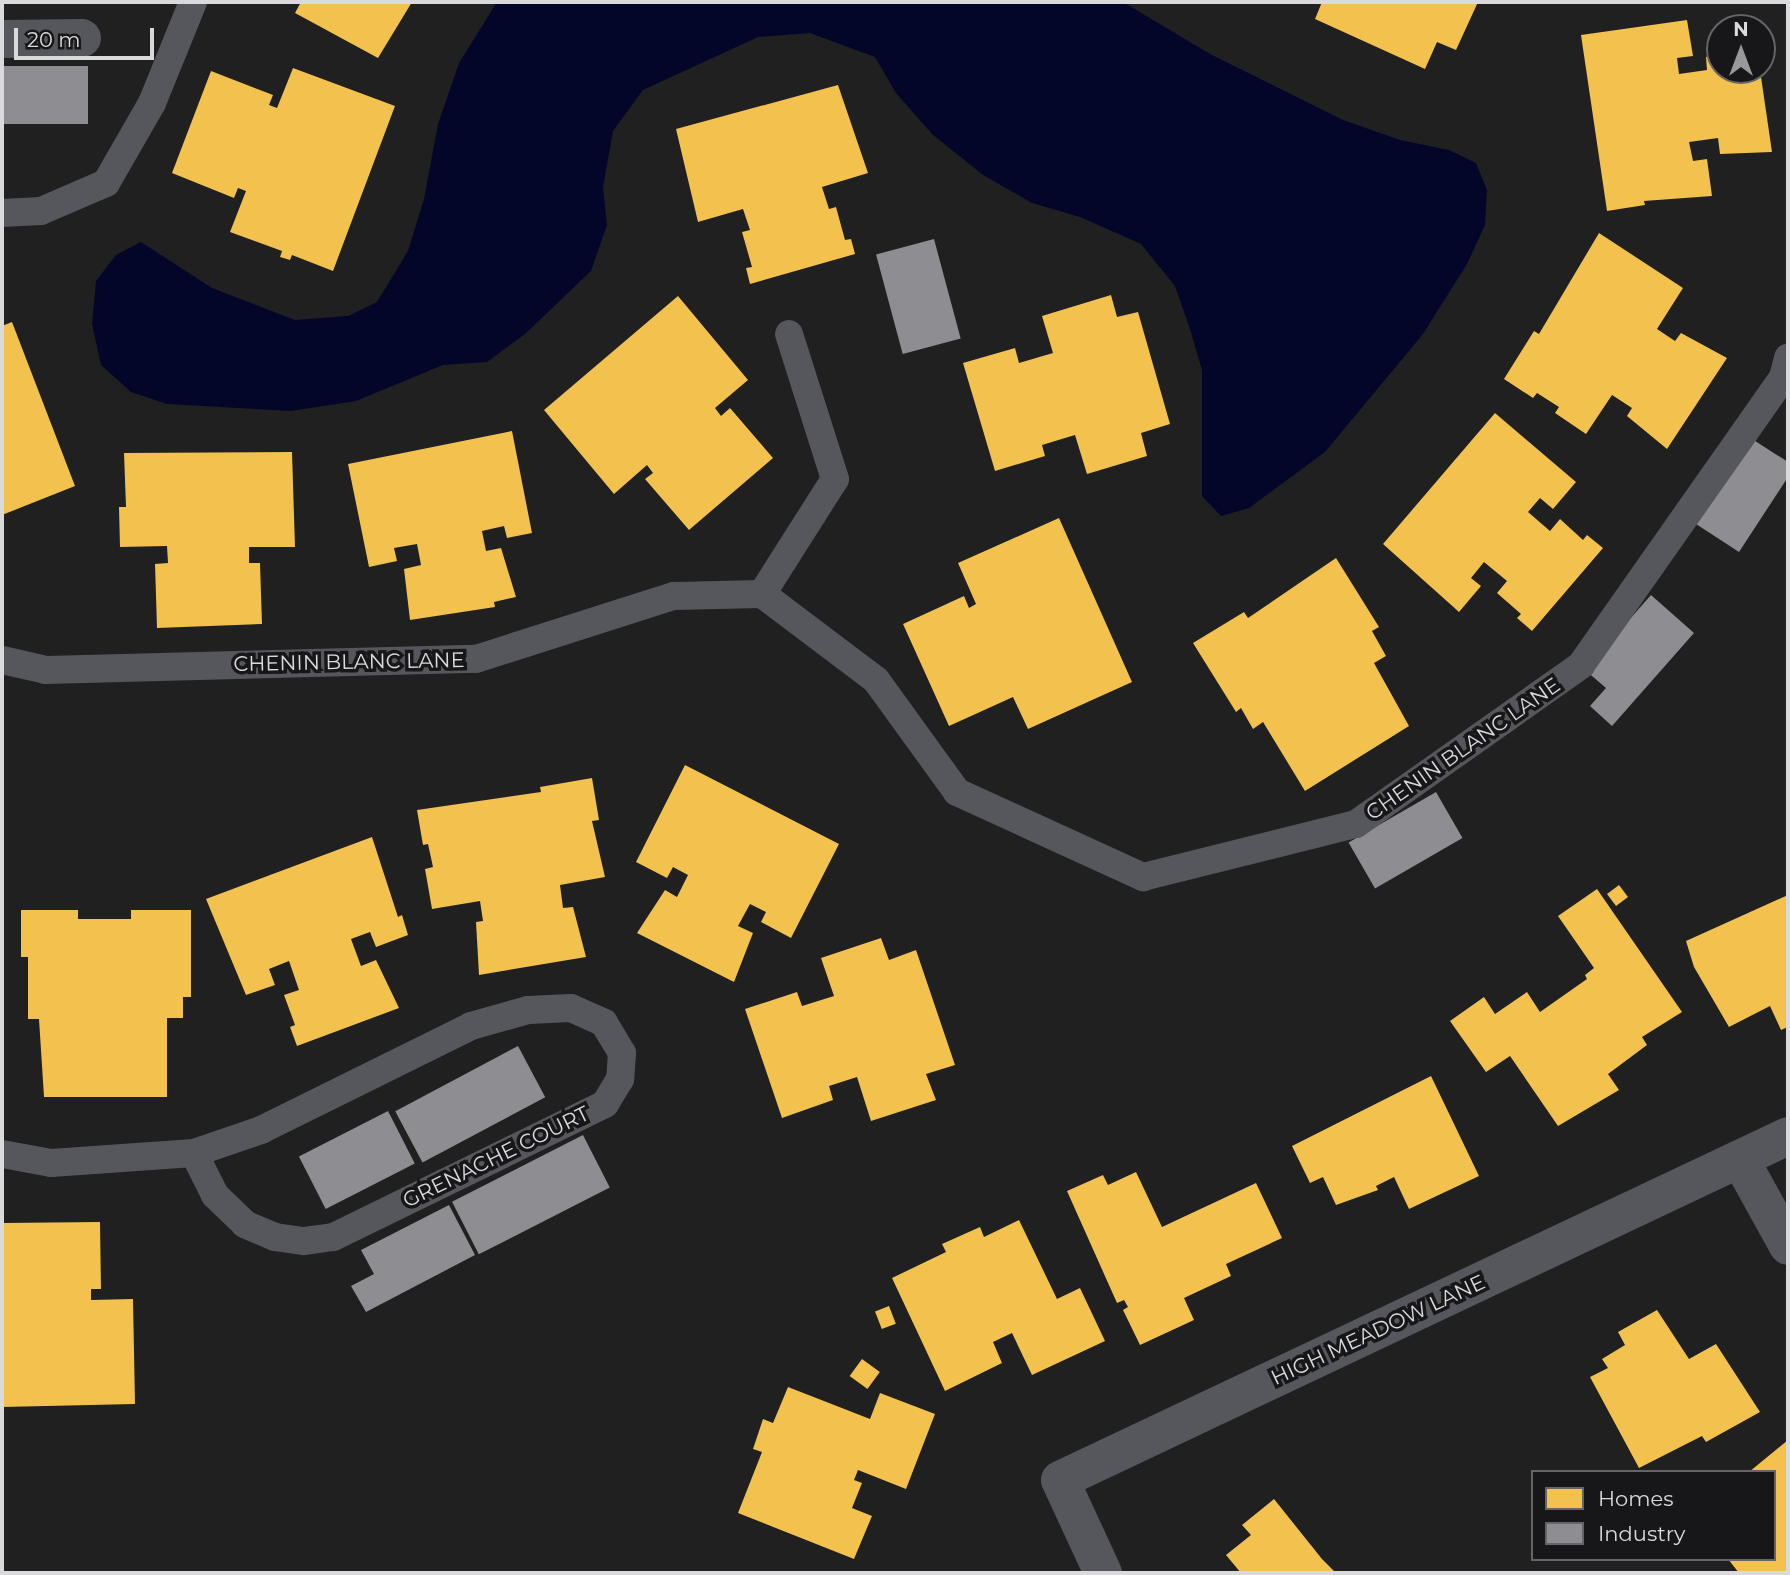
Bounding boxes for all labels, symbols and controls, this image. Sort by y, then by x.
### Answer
scale bar [18,14,158,58]
north arrow [1706,14,1776,84]
text: N [1733,18,1749,41]
text: 20 m [27,27,81,52]
street label: CHENIN BLANC LANE [233,647,465,677]
street label: CHENIN BLANC LANE [1361,672,1565,826]
street label: GRENACHE COURT [399,1101,593,1213]
street label: HIGH MEADOW LANE [1267,1269,1489,1391]
legend [1531,1470,1776,1561]
text: Homes [1598,1486,1673,1511]
text: Industry [1598,1521,1685,1546]

